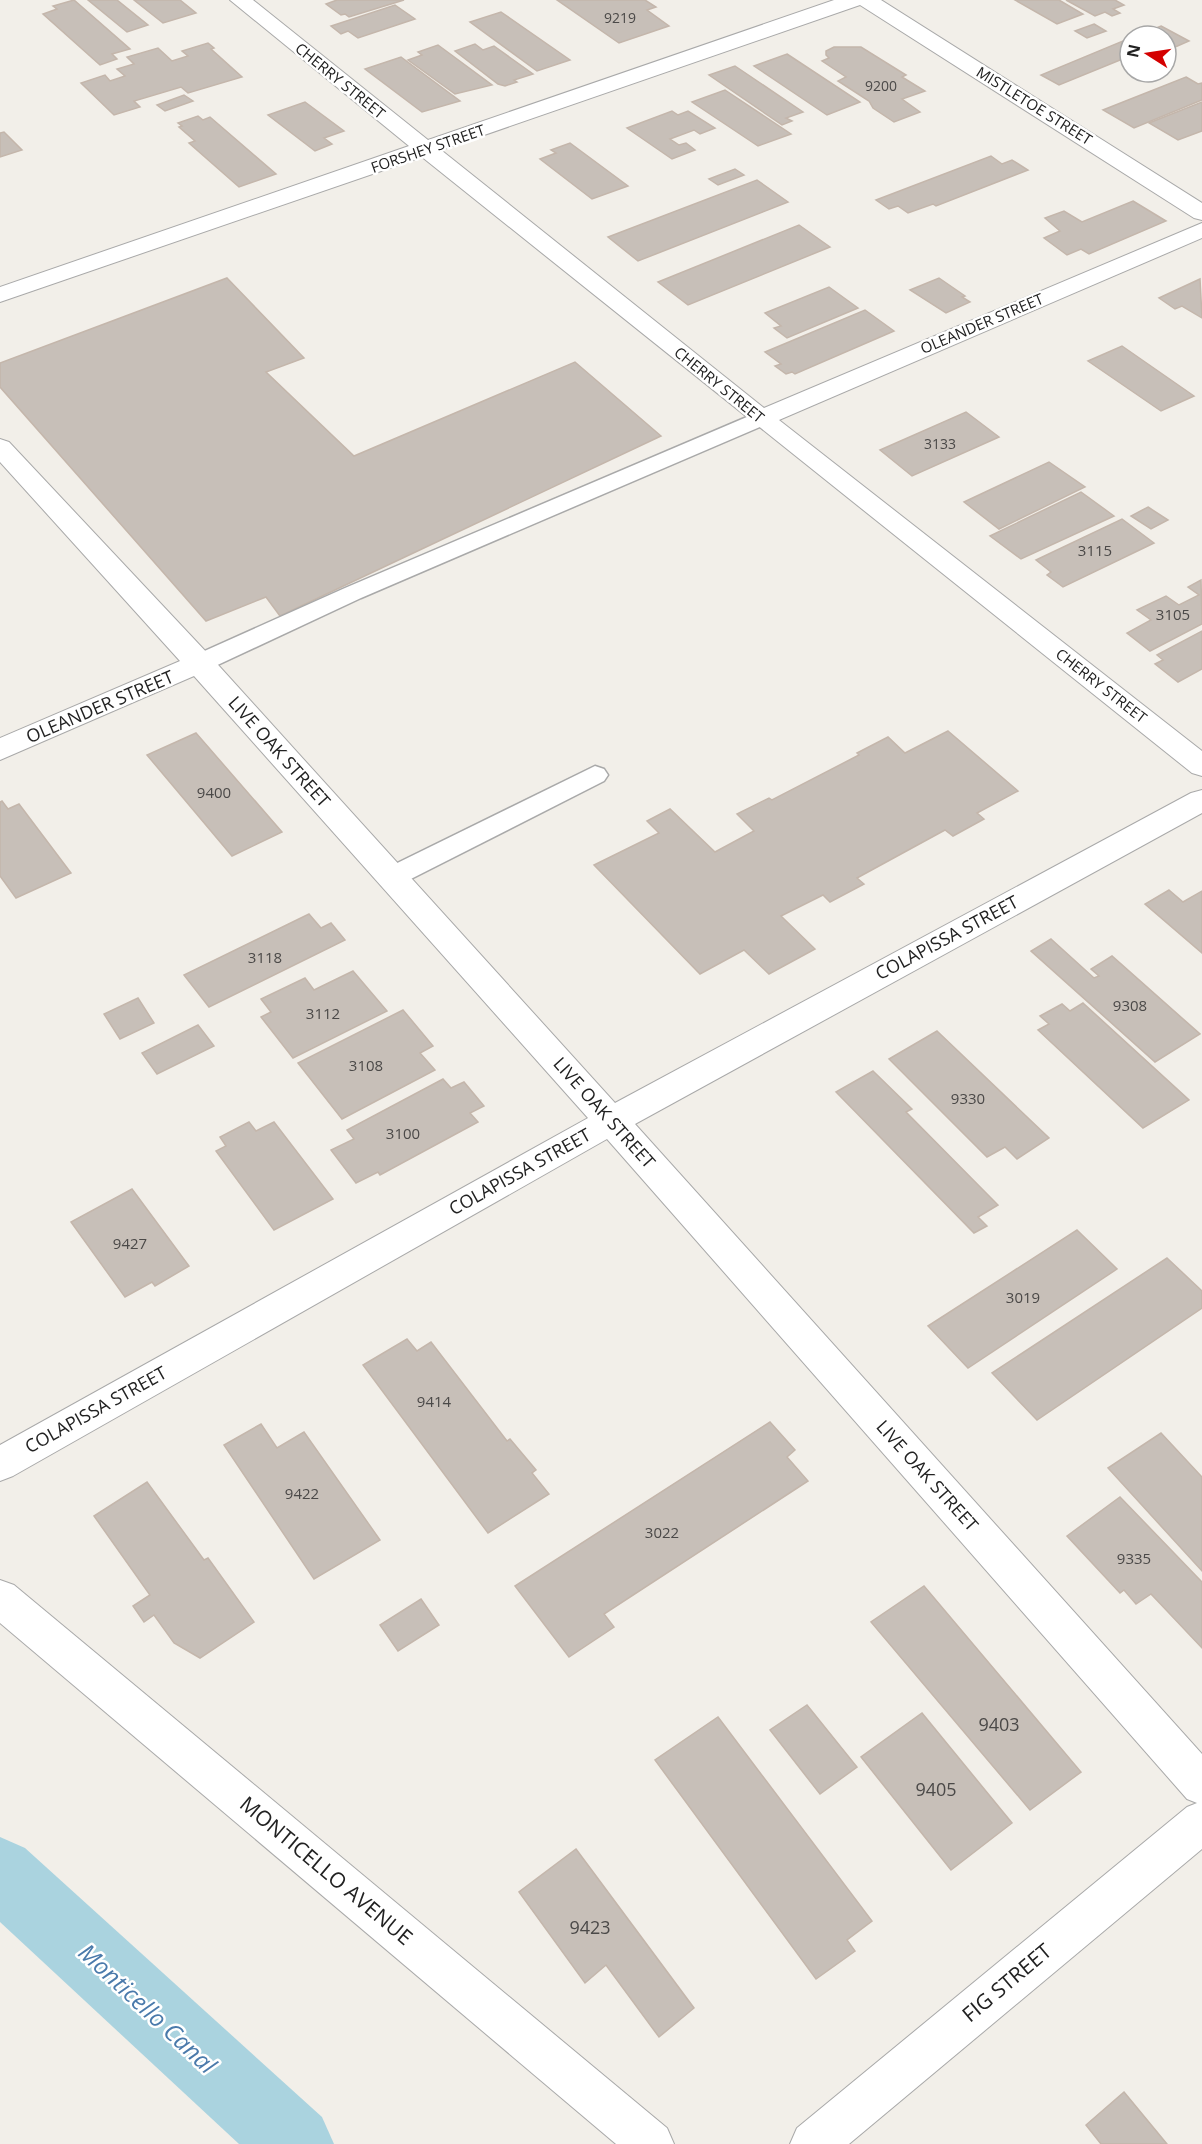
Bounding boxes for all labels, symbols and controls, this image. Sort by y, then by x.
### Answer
house number: 9219 [604,8,636,27]
north arrow [1118,24,1178,84]
street label: CHERRY STREET [291,38,390,123]
text: N [1121,42,1145,60]
street label: MISTLETOE STREET [973,61,1097,149]
house number: 9200 [865,76,897,95]
street label: FORSHEY STREET [368,119,488,177]
street label: OLEANDER STREET [917,288,1047,358]
street label: CHERRY STREET [670,342,769,427]
house number: 3133 [924,434,956,453]
house number: 3115 [1078,540,1112,560]
house number: 3105 [1156,604,1190,624]
street label: CHERRY STREET [1052,643,1152,728]
street label: OLEANDER STREET [22,664,177,748]
street label: LIVE OAK STREET [223,691,336,812]
house number: 9400 [197,782,231,802]
street label: COLAPISSA STREET [871,889,1022,985]
house number: 3118 [248,947,282,967]
house number: 9308 [1113,995,1147,1015]
house number: 3112 [306,1003,340,1023]
street label: LIVE OAK STREET [548,1052,661,1173]
house number: 3108 [349,1055,383,1075]
house number: 9330 [951,1088,985,1108]
street label: COLAPISSA STREET [444,1122,595,1220]
house number: 3100 [386,1123,420,1143]
house number: 9427 [113,1233,147,1253]
house number: 3019 [1006,1287,1040,1307]
street label: COLAPISSA STREET [20,1360,171,1458]
house number: 9414 [417,1391,452,1411]
street label: LIVE OAK STREET [871,1415,984,1536]
house number: 9422 [285,1483,319,1503]
house number: 3022 [645,1522,679,1542]
house number: 9335 [1117,1548,1151,1568]
house number: 9403 [978,1712,1020,1736]
house number: 9405 [915,1777,957,1801]
street label: MONTICELLO AVENUE [234,1790,419,1951]
house number: 9423 [569,1915,611,1939]
water label: Monticello Canal [72,1935,225,2081]
street label: FIG STREET [956,1936,1057,2028]

